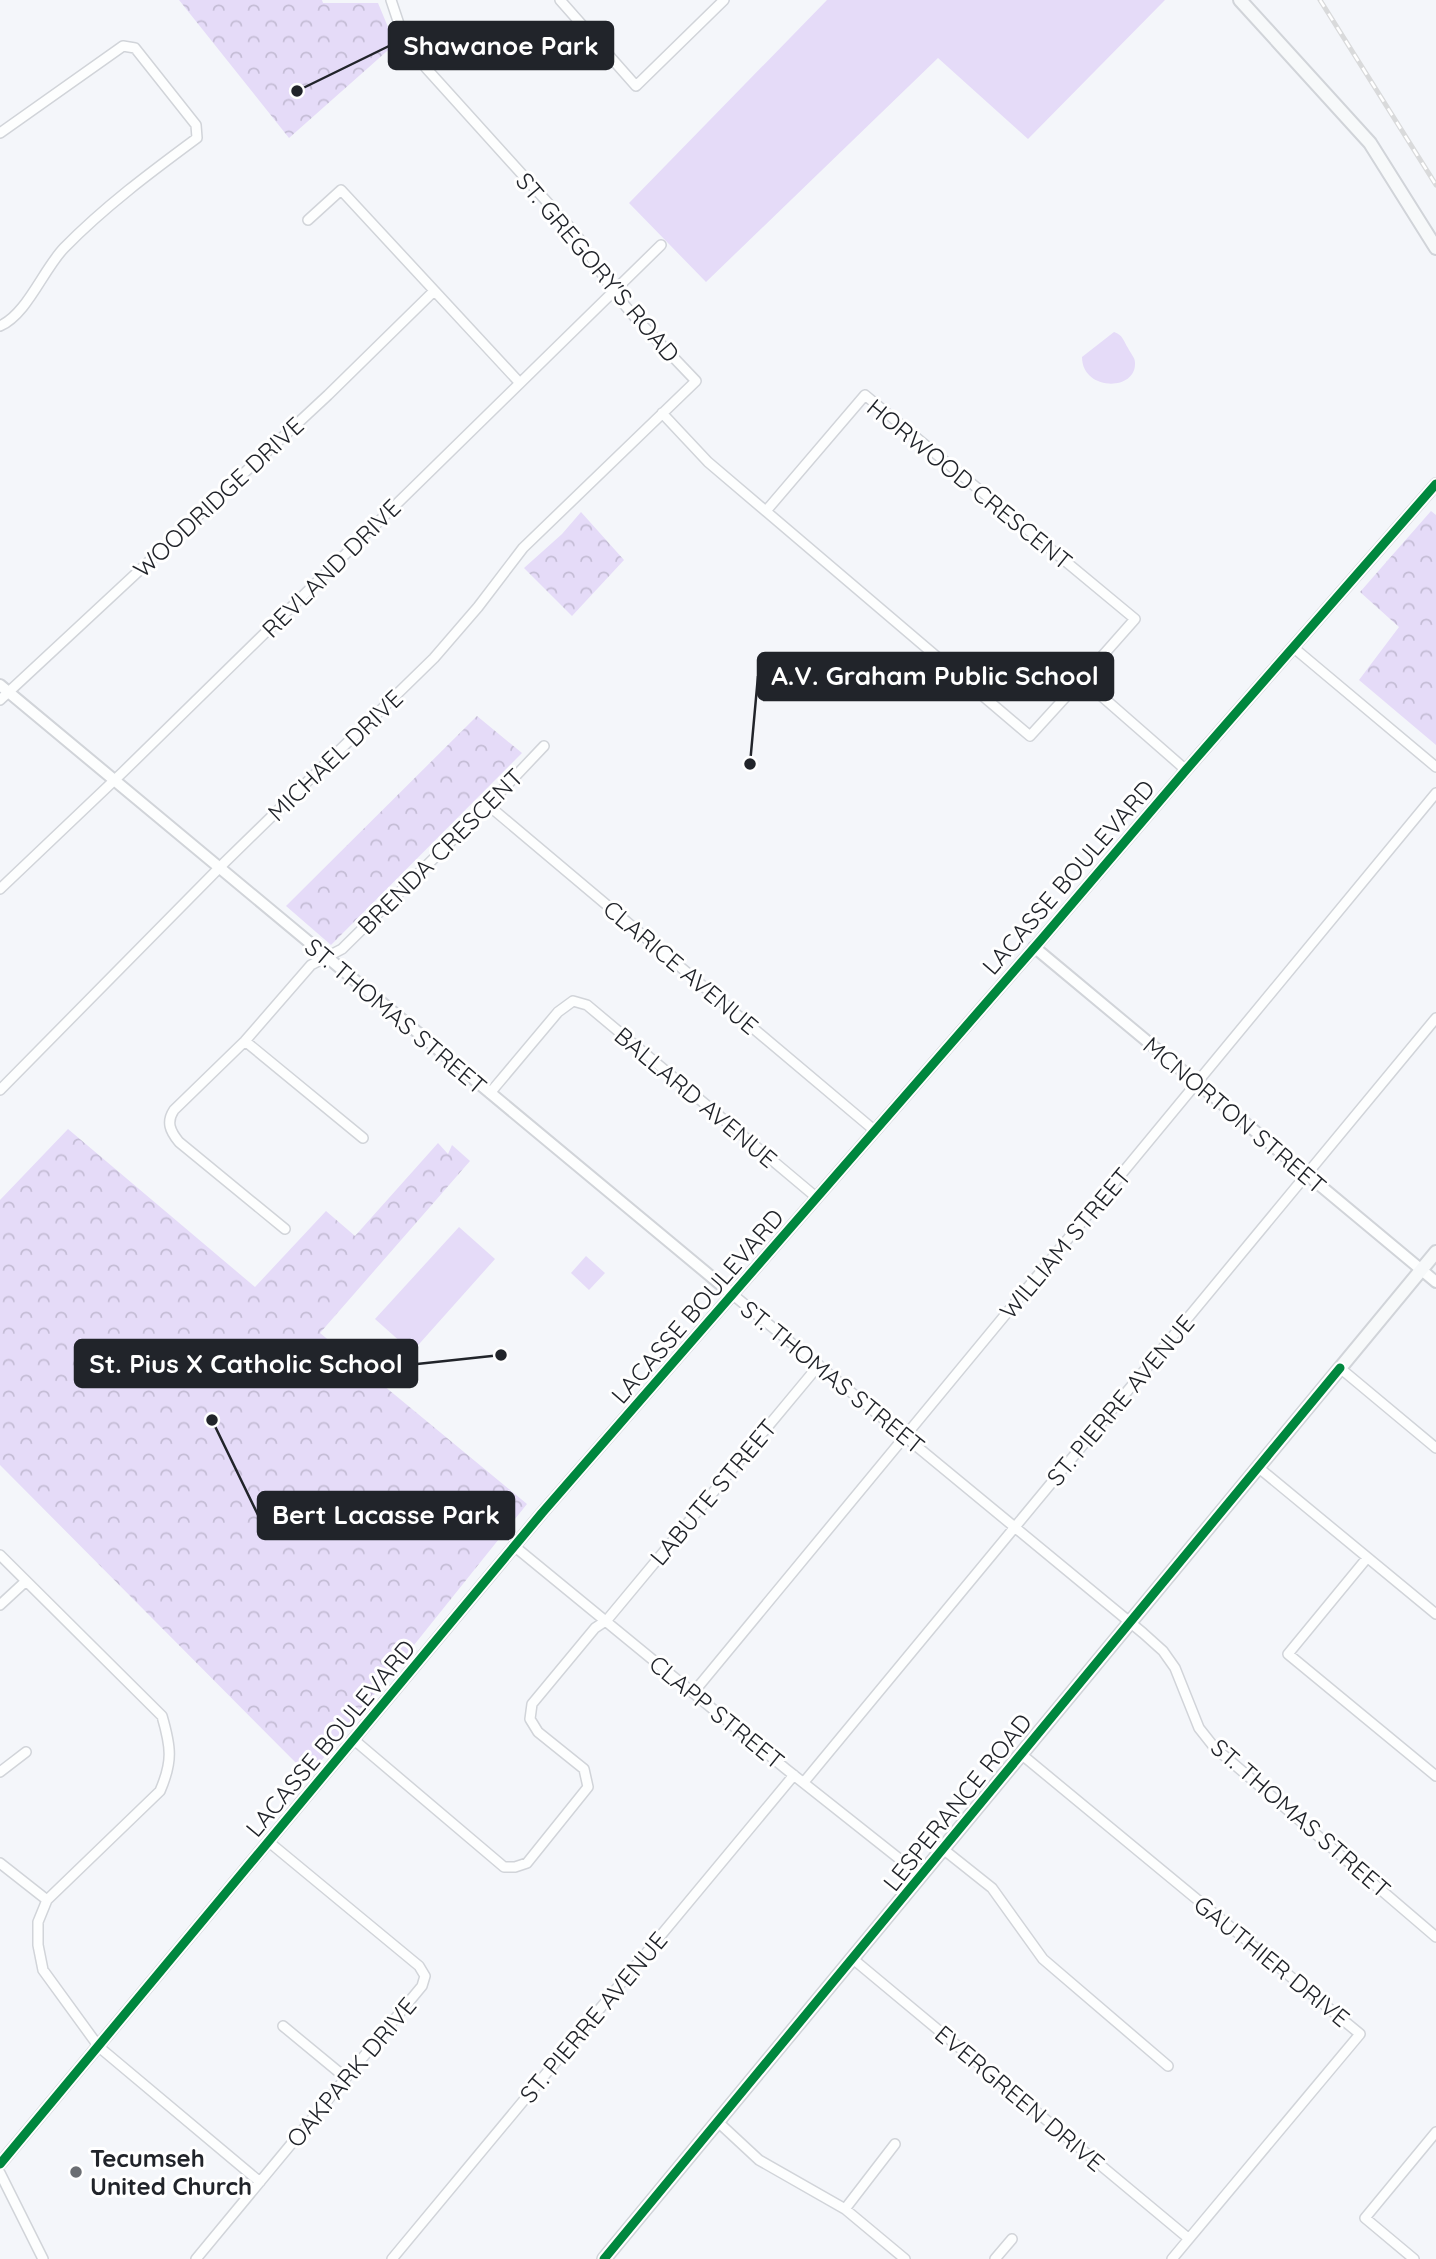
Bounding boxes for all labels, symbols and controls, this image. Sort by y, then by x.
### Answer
callout: Shawanoe Park [389,22,613,69]
text: Shawanoe Park [403,29,599,62]
street label: ST. GREGORY'S ROAD [510,166,686,368]
street label: HORWOOD CRESCENT [861,392,1079,576]
street label: WOODRIDGE DRIVE [127,410,309,584]
street label: REVLAND DRIVE [255,492,407,644]
callout: A.V. Graham Public School [758,653,1113,700]
text: A.V. Graham Public School [771,659,1099,692]
street label: MICHAEL DRIVE [261,683,409,827]
street label: BRENDA CRESCENT [351,762,529,940]
street label: LACASSE BOULEVARD [975,774,1161,980]
street label: CLARICE AVENUE [597,893,765,1041]
street label: ST. THOMAS STREET [299,931,493,1101]
street label: BALLARD AVENUE [609,1020,783,1174]
street label: MCNORTON STREET [1138,1030,1332,1200]
street label: WILLIAM STREET [993,1161,1137,1325]
street label: LACASSE BOULEVARD [604,1203,790,1409]
street label: ST. THOMAS STREET [735,1294,931,1460]
street label: ST. PIERRE AVENUE [1040,1308,1200,1492]
callout: St. Pius X Catholic School [75,1340,417,1387]
text: St. Pius X Catholic School [89,1347,403,1380]
street label: LABUTE STREET [643,1413,783,1571]
callout: Bert Lacasse Park [258,1492,514,1539]
text: Bert Lacasse Park [272,1498,500,1531]
street label: LACASSE BOULEVARD [239,1633,421,1843]
street label: CLAPP STREET [643,1648,791,1776]
street label: LESPERANCE ROAD [876,1707,1038,1897]
street label: ST. THOMAS STREET [1205,1732,1397,1904]
street label: GAUTHIER DRIVE [1188,1889,1356,2033]
street label: ST. PIERRE AVENUE [513,1925,673,2109]
street label: OAKPARK DRIVE [280,1991,422,2153]
street label: EVERGREEN DRIVE [929,2018,1111,2178]
place label: Tecumseh United Church [90,2143,252,2201]
marker: Tecumseh United Church [68,2164,84,2180]

